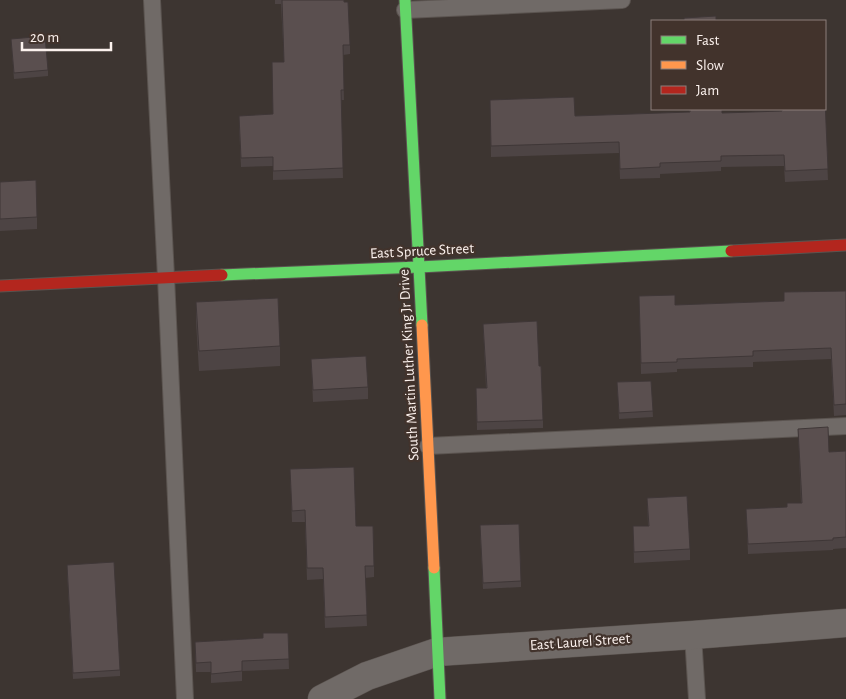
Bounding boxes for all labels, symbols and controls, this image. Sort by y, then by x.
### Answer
scale bar [22,20,111,52]
legend [651,20,826,110]
text: 20 m [30,30,59,45]
text: Fast [696,33,720,48]
text: Slow [696,58,724,73]
text: Jam [696,83,719,98]
street label: East Spruce Street [370,241,475,261]
street label: South Martin Luther King Jr Drive [396,269,422,461]
street label: East Laurel Street [529,631,631,653]

